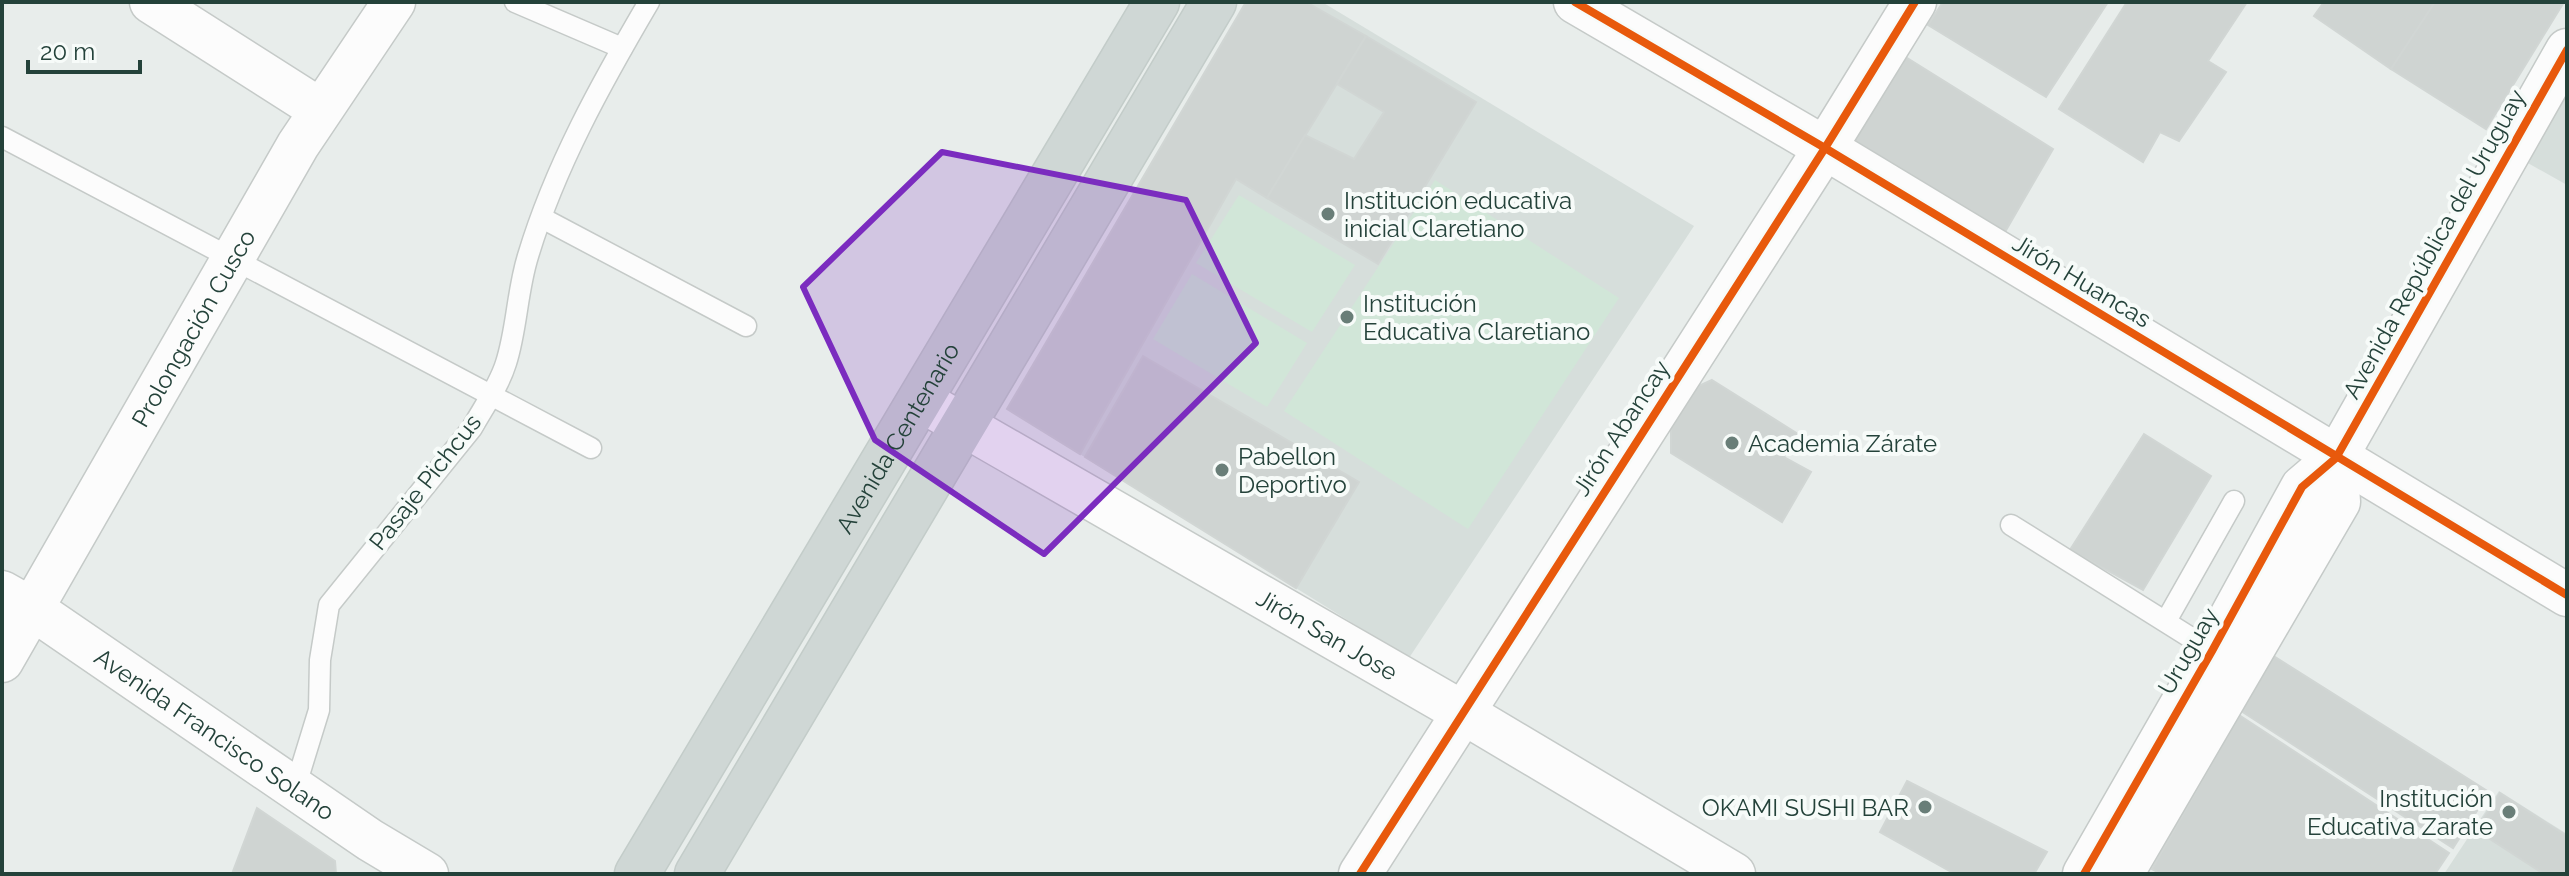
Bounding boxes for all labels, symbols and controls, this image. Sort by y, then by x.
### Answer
scale bar [28,24,140,74]
text: 20 m [40,37,95,66]
street label: Avenida República del Uruguay [2337,84,2531,404]
place label: Institución educativa inicial Claretiano [1344,186,1572,243]
marker: Institución educativa inicial Claretiano [1319,205,1337,223]
street label: Prolongación Cusco [125,224,261,432]
street label: Jirón Huancas [2008,228,2156,334]
place label: Institución Educativa Claretiano [1363,289,1590,346]
marker: Institución Educativa Claretiano [1338,308,1356,326]
street label: Avenida Centenario [829,337,965,538]
street label: Jirón Abancay [1567,355,1675,501]
street label: Pasaje Pichcus [363,408,487,556]
place label: Academia Zárate [1748,429,1937,458]
marker: Academia Zárate [1723,434,1741,452]
place label: Pabellon Deportivo [1238,442,1347,499]
marker: Pabellon Deportivo [1213,461,1231,479]
street label: Jirón San Jose [1252,583,1403,686]
street label: Uruguay [2152,602,2224,700]
street label: Avenida Francisco Solano [89,642,340,826]
place label: Institución Educativa Zarate [2307,784,2493,841]
place label: OKAMI SUSHI BAR [1702,793,1909,822]
marker: OKAMI SUSHI BAR [1916,798,1934,816]
marker: Institución Educativa Zarate [2500,803,2518,821]

